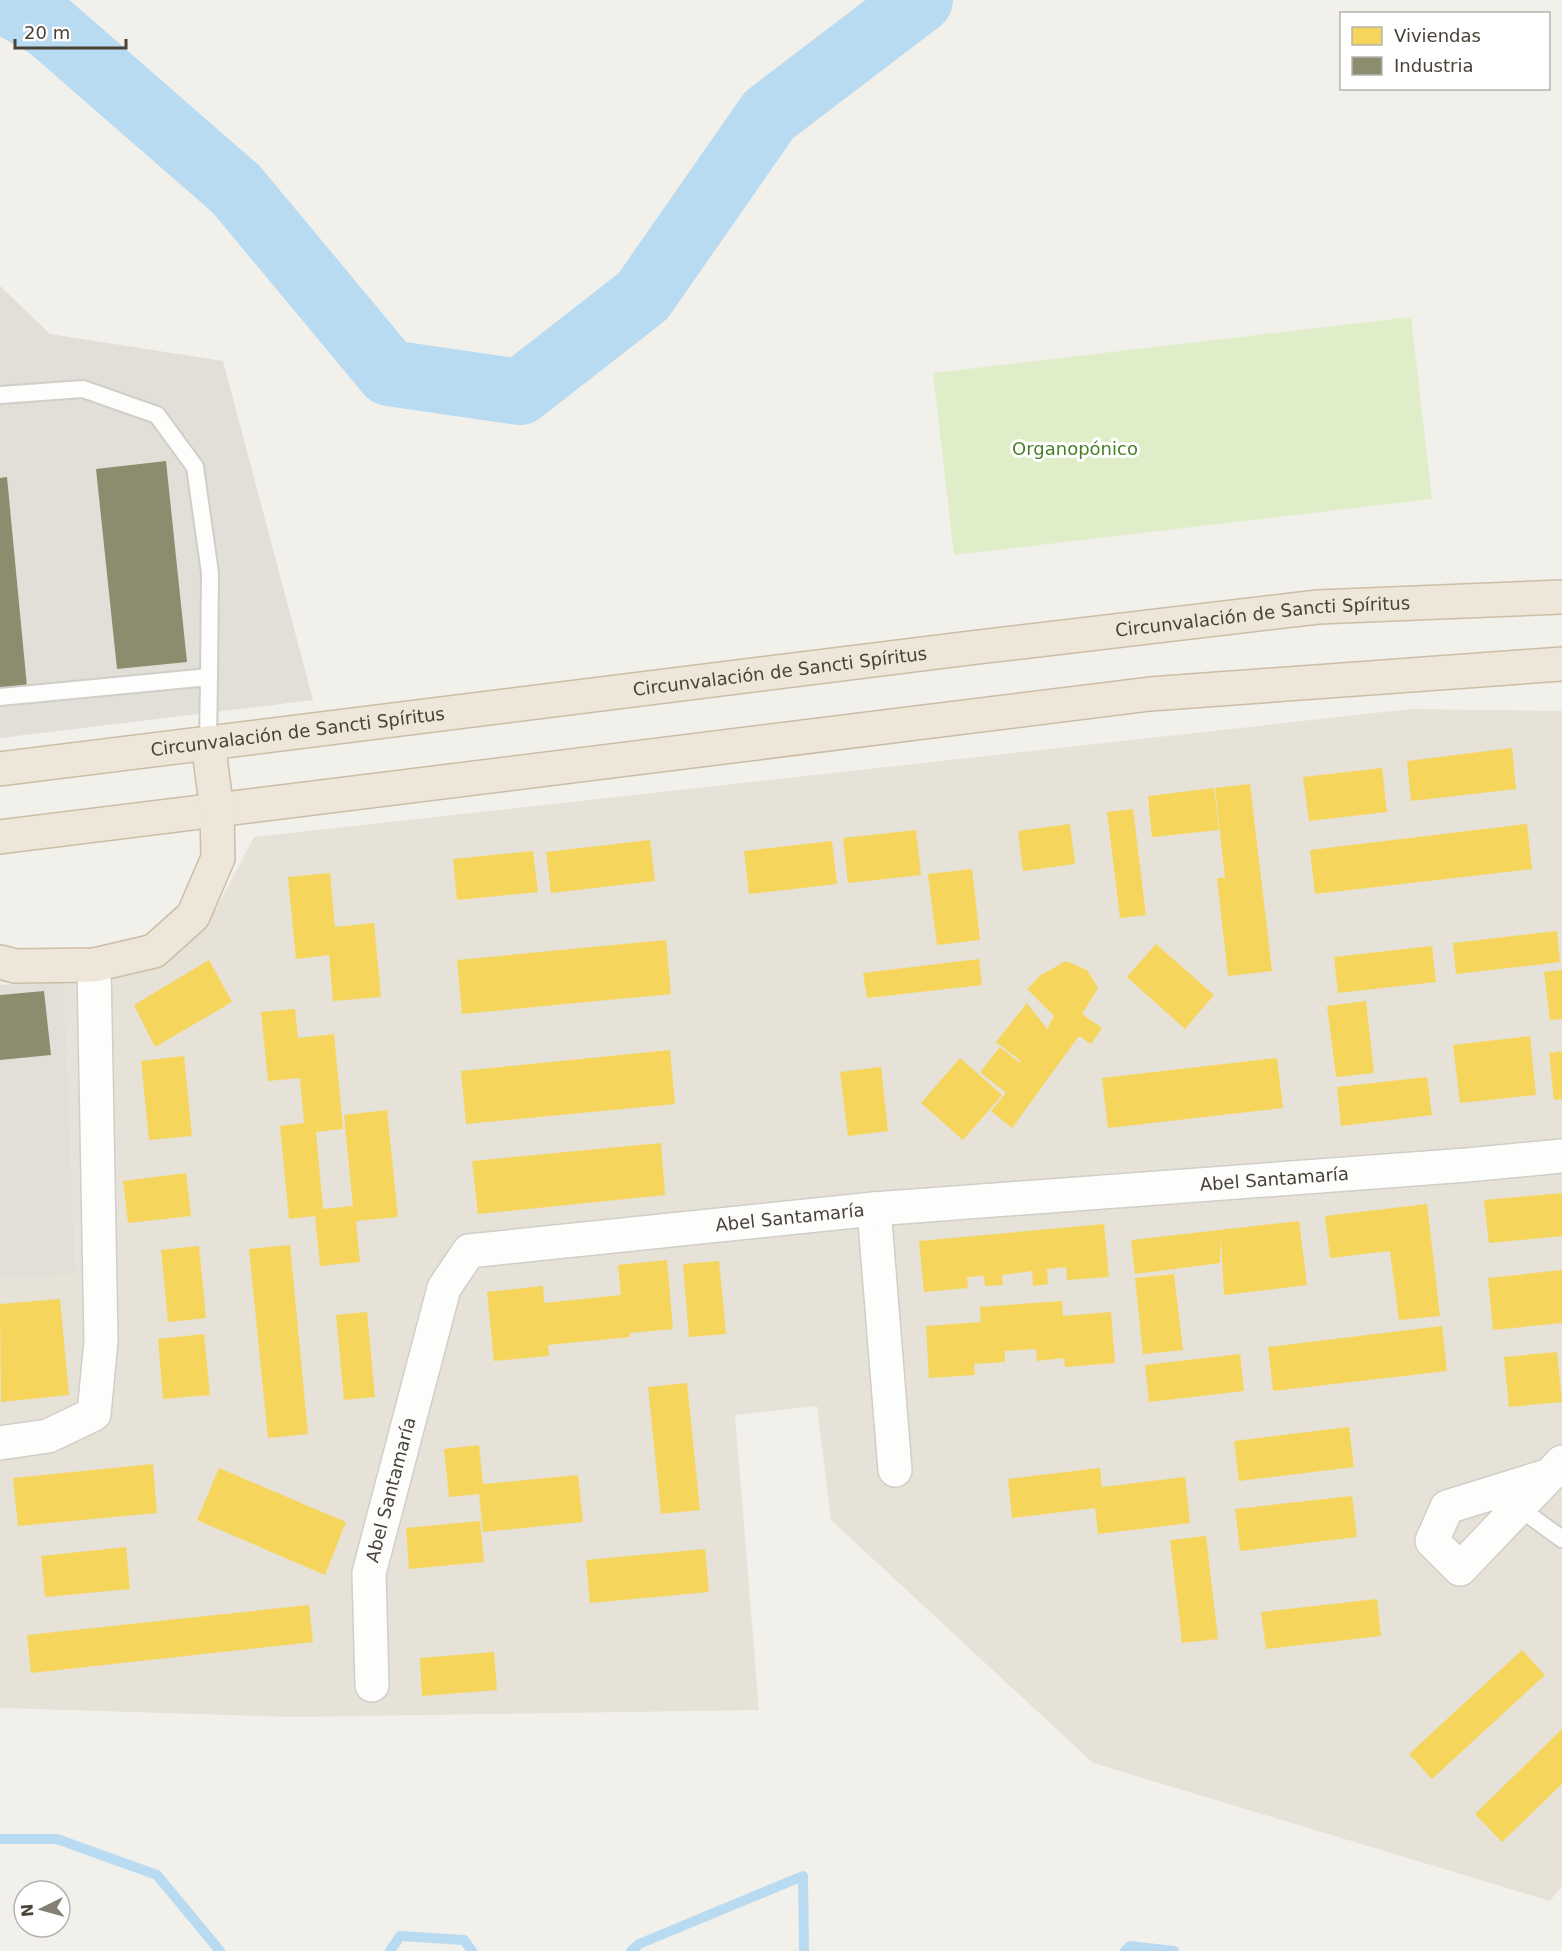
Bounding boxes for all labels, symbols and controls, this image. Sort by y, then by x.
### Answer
scale bar [15,12,126,50]
legend [1340,12,1550,90]
text: 20 m [24,22,70,43]
text: Viviendas [1394,25,1481,46]
text: Industria [1394,55,1473,76]
park label: Organopónico [1012,438,1138,459]
street label: Circunvalación de Sancti Spíritus [1114,592,1411,641]
street label: Circunvalación de Sancti Spíritus [632,642,928,700]
street label: Circunvalación de Sancti Spíritus [149,703,446,760]
street label: Abel Santamaría [1199,1163,1350,1195]
street label: Abel Santamaría [714,1199,865,1235]
street label: Abel Santamaría [361,1415,420,1565]
north arrow [12,1879,72,1939]
text: N [18,1903,38,1918]

